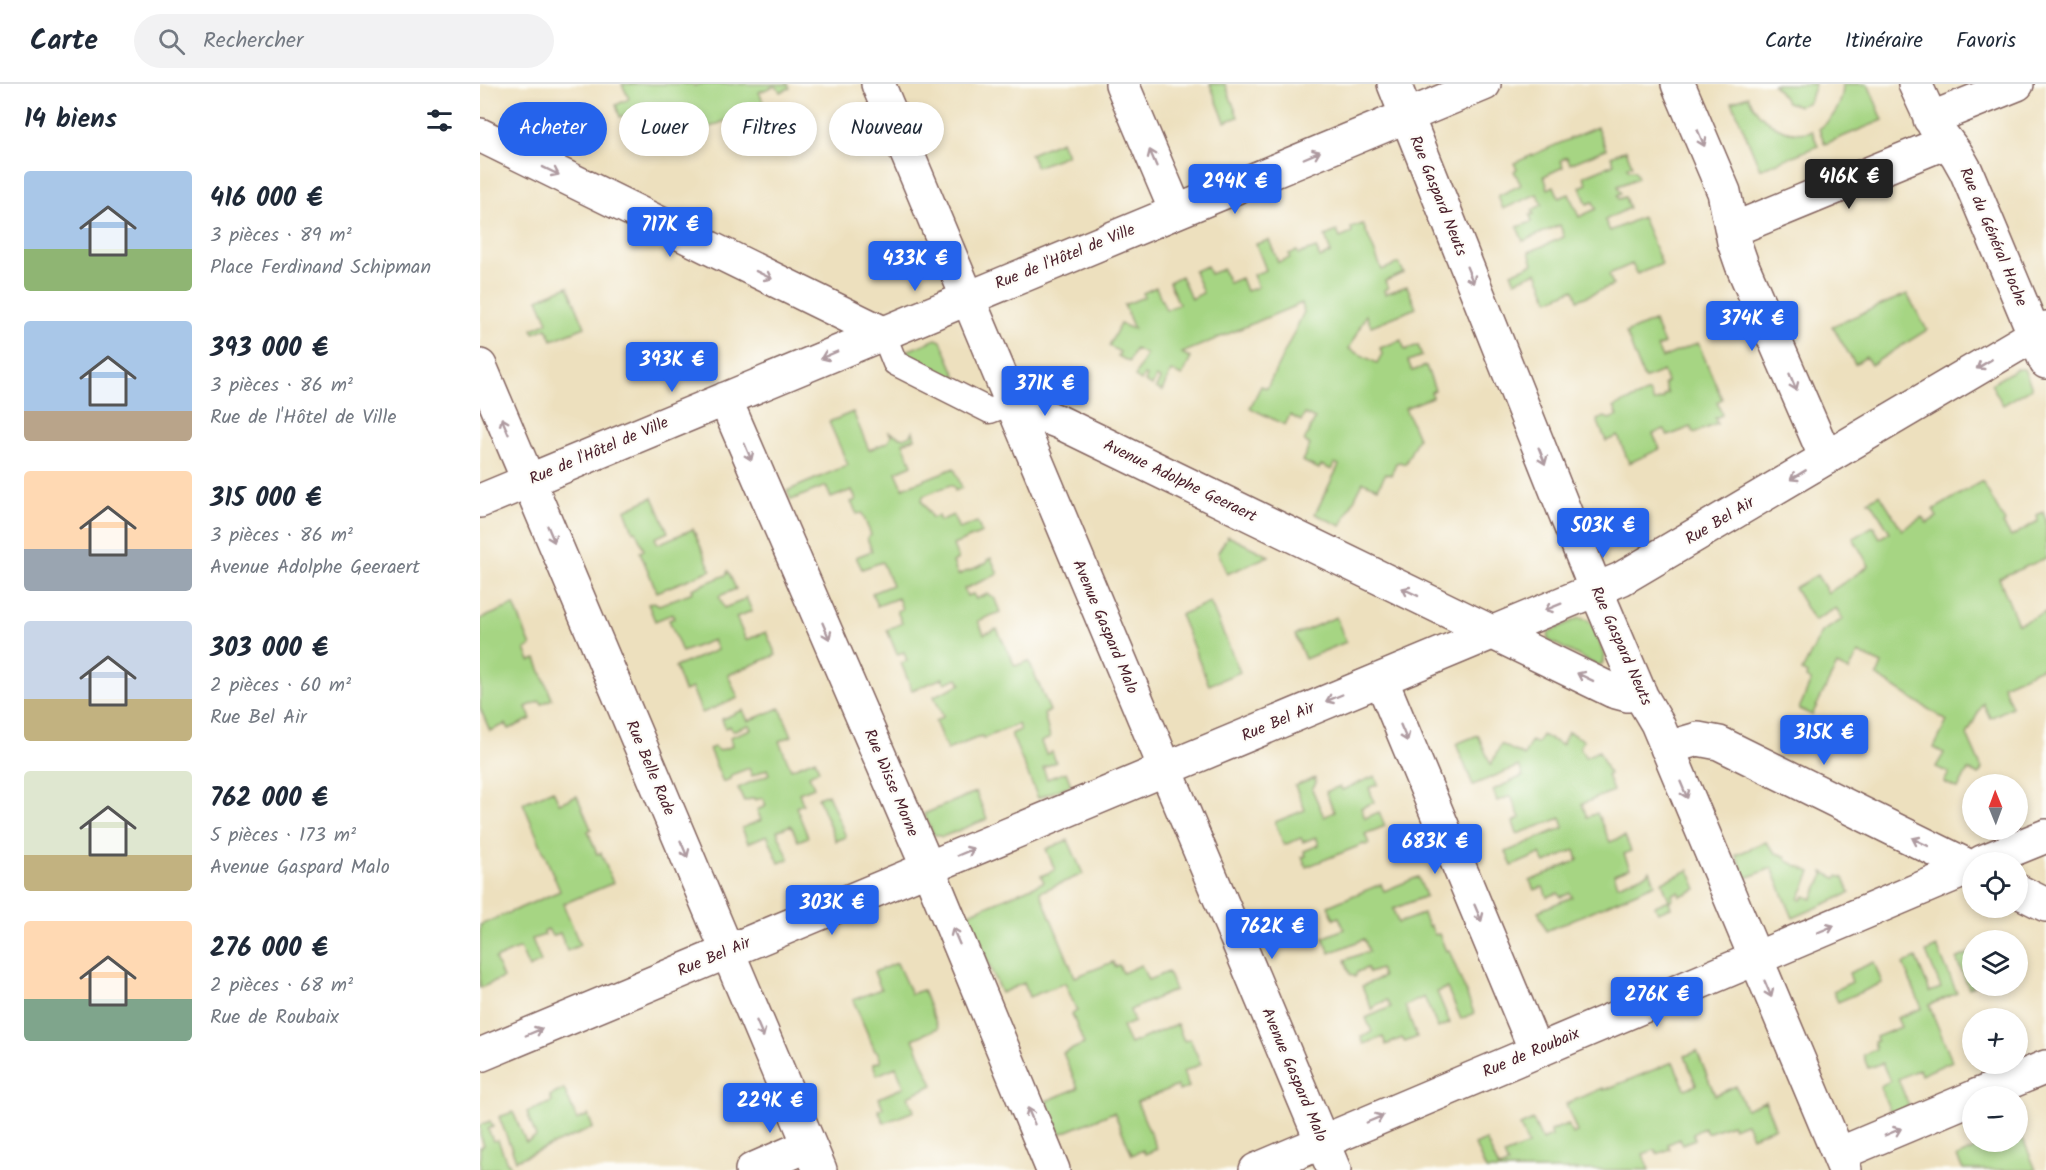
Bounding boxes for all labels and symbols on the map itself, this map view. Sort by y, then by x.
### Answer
one-way arrow [1696,128,1707,146]
street label: Rue Gaspard Neuts [1402,132,1474,260]
one-way arrow [1147,149,1158,167]
one-way arrow [1303,149,1321,160]
pin: 416K € [1800,159,1898,210]
pin: 294K € [1186,164,1284,215]
street label: Rue du Général Hoche [1952,164,2034,310]
one-way arrow [542,165,560,177]
pin: 717K € [621,207,719,258]
street label: Rue de l'Hôtel de Ville [991,217,1139,297]
pin: 433K € [866,241,964,292]
one-way arrow [1465,265,1476,284]
one-way arrow [754,270,772,282]
pin: 374K € [1703,301,1801,352]
pin: 393K € [623,342,721,393]
one-way arrow [820,350,838,362]
one-way arrow [1976,359,1993,371]
pin: 371K € [996,366,1094,417]
one-way arrow [1788,372,1799,390]
street label: Rue de l'Hôtel de Ville [525,410,673,492]
one-way arrow [499,418,511,436]
street label: Avenue Adolphe Geeraert [1099,433,1262,529]
one-way arrow [743,443,754,461]
one-way arrow [1537,446,1548,465]
one-way arrow [1790,469,1807,481]
street label: Rue Bel Air [1680,490,1761,552]
pin: 503K € [1554,508,1652,559]
one-way arrow [546,525,557,543]
street label: Avenue Gaspard Malo [1065,556,1145,698]
street label: Rue Gaspard Neuts [1583,582,1659,710]
one-way arrow [1401,586,1419,598]
one-way arrow [1544,602,1563,613]
one-way arrow [820,622,832,640]
one-way arrow [1577,671,1595,683]
one-way arrow [1326,693,1344,704]
street label: Rue Bel Air [1238,695,1320,749]
pin: 315K € [1775,715,1873,766]
street label: Rue Belle Rade [619,716,681,820]
one-way arrow [1399,723,1410,742]
street label: Rue Wisse Morne [857,725,925,841]
north arrow [1962,774,2028,840]
one-way arrow [1679,780,1690,798]
pin: 683K € [1386,824,1484,875]
one-way arrow [1911,836,1929,848]
one-way arrow [679,840,690,858]
one-way arrow [956,846,975,857]
pin: 303K € [783,885,881,936]
one-way arrow [1473,903,1484,922]
pin: 762K € [1223,909,1321,960]
one-way arrow [1816,923,1835,934]
one-way arrow [950,927,961,946]
street label: Rue Bel Air [674,930,756,984]
pin: 276K € [1608,977,1706,1028]
one-way arrow [1763,979,1774,998]
street label: Avenue Gaspard Malo [1254,1004,1334,1146]
one-way arrow [755,1019,766,1037]
street label: Rue de Roubaix [1479,1021,1584,1085]
one-way arrow [524,1026,543,1037]
pin: 229K € [721,1083,819,1134]
one-way arrow [1025,1107,1036,1126]
one-way arrow [1366,1113,1384,1124]
one-way arrow [1883,1126,1901,1137]

